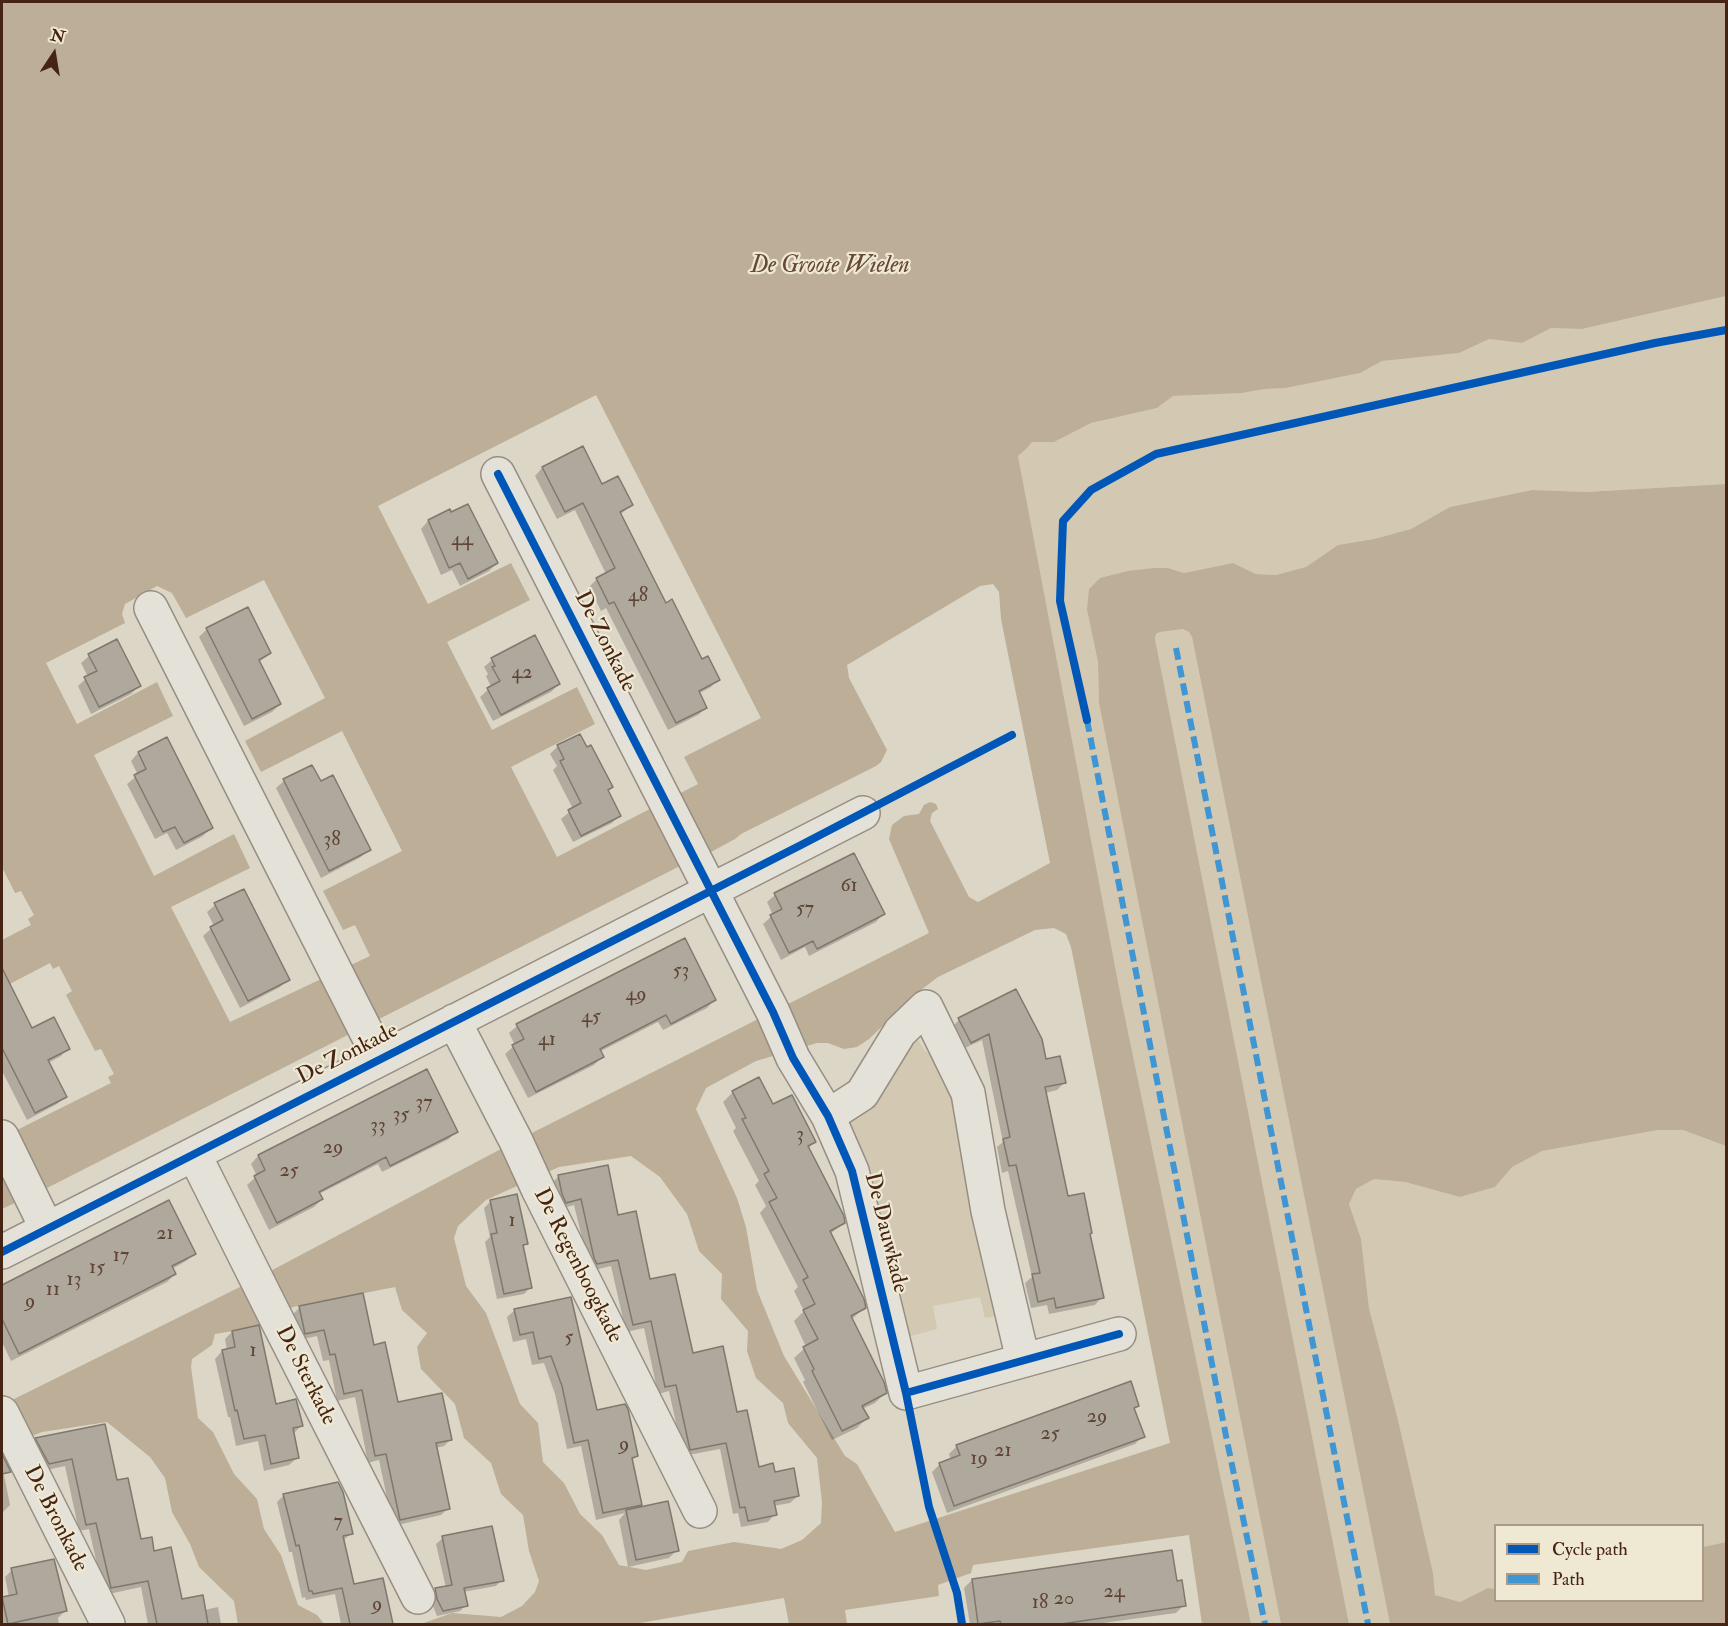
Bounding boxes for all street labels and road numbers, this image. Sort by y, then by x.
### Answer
street label: De Zonkade [567,587,641,697]
street label: De Zonkade [293,1018,403,1092]
street label: De Dauwkade [857,1170,913,1296]
street label: De Regenboogkade [527,1184,627,1348]
street label: De Sterkade [269,1322,341,1430]
street label: De Bronkade [17,1462,93,1576]

